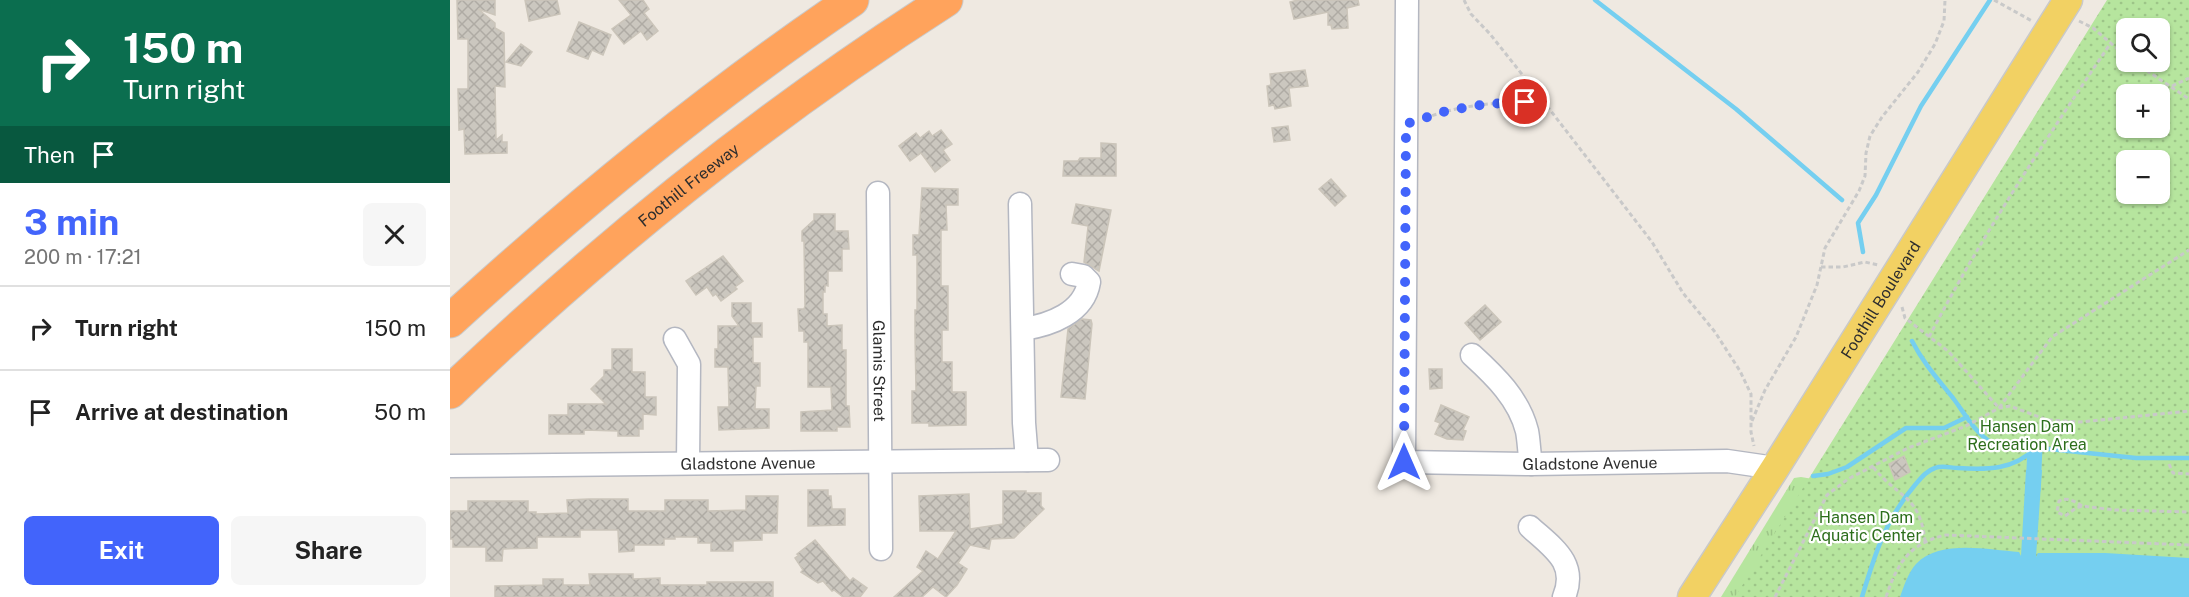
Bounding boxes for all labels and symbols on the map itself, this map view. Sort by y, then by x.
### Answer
pin [1499,76,1550,127]
street label: Foothill Freeway [634,139,743,230]
street label: Foothill Boulevard [1837,237,1924,362]
street label: Glamis Street [870,320,889,422]
park label: Hansen Dam Recreation Area [1967,417,2087,454]
position arrow [1372,430,1436,494]
street label: Gladstone Avenue [680,453,816,473]
street label: Gladstone Avenue [1522,453,1658,474]
park label: Hansen Dam Aquatic Center [1810,508,1922,545]

